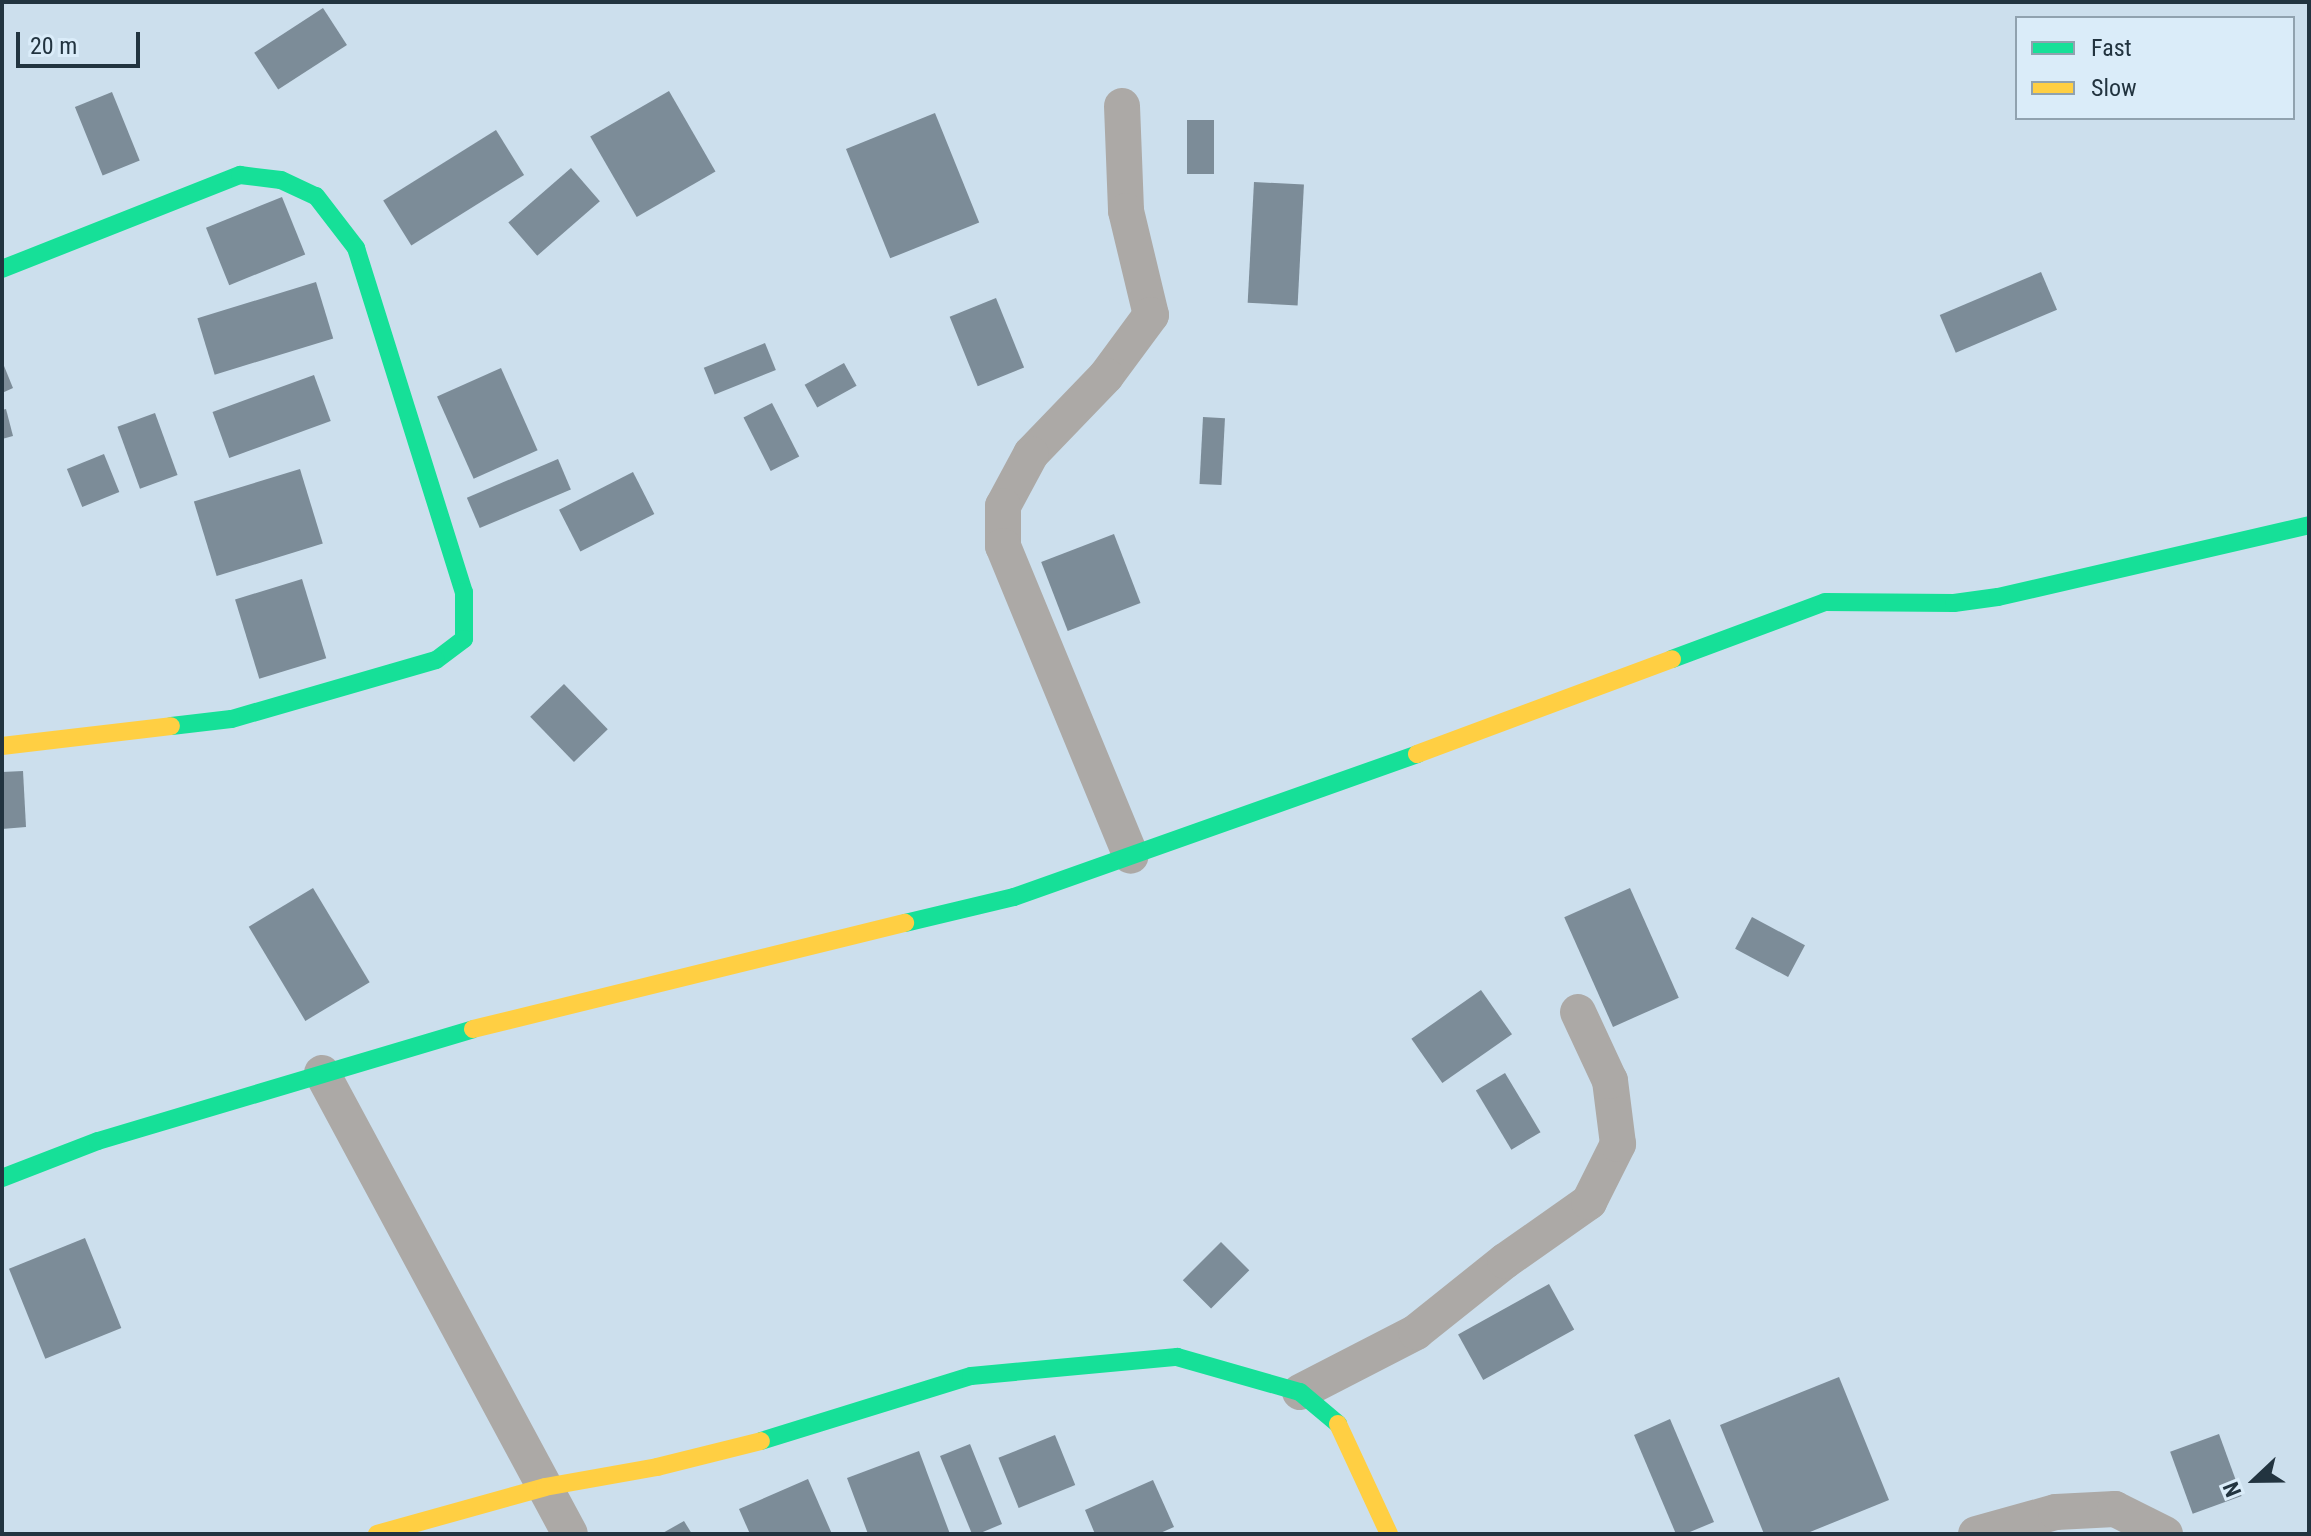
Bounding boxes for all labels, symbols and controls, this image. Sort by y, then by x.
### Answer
scale bar [20,16,144,66]
legend [2015,16,2295,120]
text: 20 m [30,32,77,60]
text: Fast [2091,34,2132,62]
text: Slow [2091,74,2137,102]
north arrow [2215,1440,2295,1520]
text: N [2218,1478,2246,1500]

